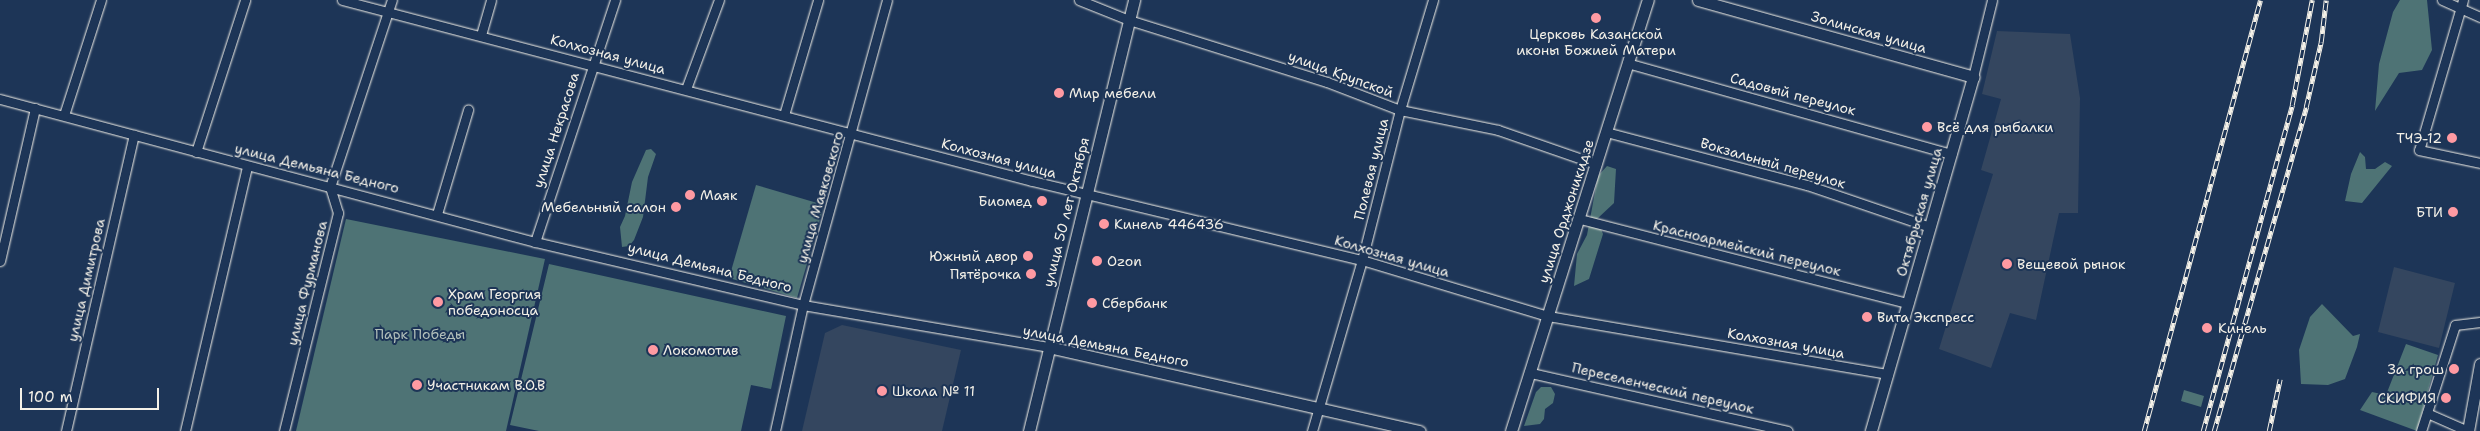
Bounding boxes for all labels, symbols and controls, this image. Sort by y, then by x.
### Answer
street label: Золинская улица [1809,7,1929,57]
marker: Церковь Казанской иконы Божией Матери [1590,12,1602,24]
place label: Церковь Казанской иконы Божией Матери [1516,26,1676,58]
street label: Колхозная улица [549,31,667,77]
street label: улица Крупской [1286,47,1396,101]
street label: Садовый переулок [1728,69,1858,119]
street label: улица Некрасова [529,70,583,190]
place label: Мир мебели [1069,85,1156,101]
marker: Мир мебели [1053,87,1065,99]
street label: Полевая улица [1350,117,1392,221]
place label: Всё для рыбалки [1937,119,2053,135]
marker: Всё для рыбалки [1921,121,1933,133]
street label: улица Маяковского [793,129,847,265]
place label: ТЧЭ-12 [2396,130,2442,146]
marker: ТЧЭ-12 [2446,132,2458,144]
street label: Вокзальный переулок [1699,134,1847,192]
street label: Колхозная улица [940,135,1058,181]
street label: улица 50 лет Октября [1039,136,1093,288]
street label: улица Орджоникидзе [1535,137,1597,285]
street label: улица Демьяна Бедного [233,139,401,197]
street label: Октябрьская улица [1893,146,1945,278]
place label: Маяк [700,187,737,203]
marker: Маяк [684,189,696,201]
place label: Биомед [978,193,1032,209]
marker: Биомед [1036,195,1048,207]
place label: Мебельный салон [541,199,666,215]
marker: Мебельный салон [670,201,682,213]
place label: БТИ [2416,204,2443,220]
marker: БТИ [2447,206,2459,218]
place label: Кинель 446436 [1114,216,1224,232]
street label: улица Димитрова [64,217,108,343]
street label: Красноармейский переулок [1651,217,1843,279]
marker: Кинель 446436 [1098,218,1110,230]
street label: улица Фурманова [283,219,331,347]
street label: Колхозная улица [1333,232,1451,280]
street label: улица Демьяна Бедного [626,238,794,296]
place label: Южный двор [929,248,1018,264]
marker: Южный двор [1022,250,1034,262]
place label: Ozon [1107,253,1142,269]
marker: Ozon [1091,255,1103,267]
place label: Вещевой рынок [2017,256,2125,272]
marker: Вещевой рынок [2001,258,2013,270]
place label: Пятёрочка [950,266,1021,282]
marker: Пятёрочка [1025,268,1037,280]
place label: Храм Георгия победоносца [448,286,541,318]
place label: Сбербанк [1102,295,1167,311]
marker: Храм Георгия победоносца [432,296,444,308]
marker: Сбербанк [1086,297,1098,309]
place label: Вита Экспресс [1877,309,1974,325]
marker: Вита Экспресс [1861,311,1873,323]
place label: Кинель [2218,320,2267,336]
marker: Кинель [2200,321,2214,335]
street label: улица Демьяна Бедного [1022,322,1190,370]
street label: Колхозная улица [1726,324,1846,362]
park label: Парк Победы [375,326,465,342]
place label: Локомотив [663,342,738,358]
marker: Локомотив [647,344,659,356]
street label: Переселенческий переулок [1570,359,1756,417]
place label: За грош [2387,361,2444,377]
marker: За грош [2448,363,2460,375]
place label: Участникам В.О.В [427,377,545,393]
scale bar [22,378,161,410]
marker: Участникам В.О.В [411,379,423,391]
place label: Школа № 11 [892,383,975,399]
marker: Школа № 11 [876,385,888,397]
text: 100 m [28,387,73,407]
place label: СКИФИЯ [2378,390,2436,406]
marker: СКИФИЯ [2440,392,2452,404]

